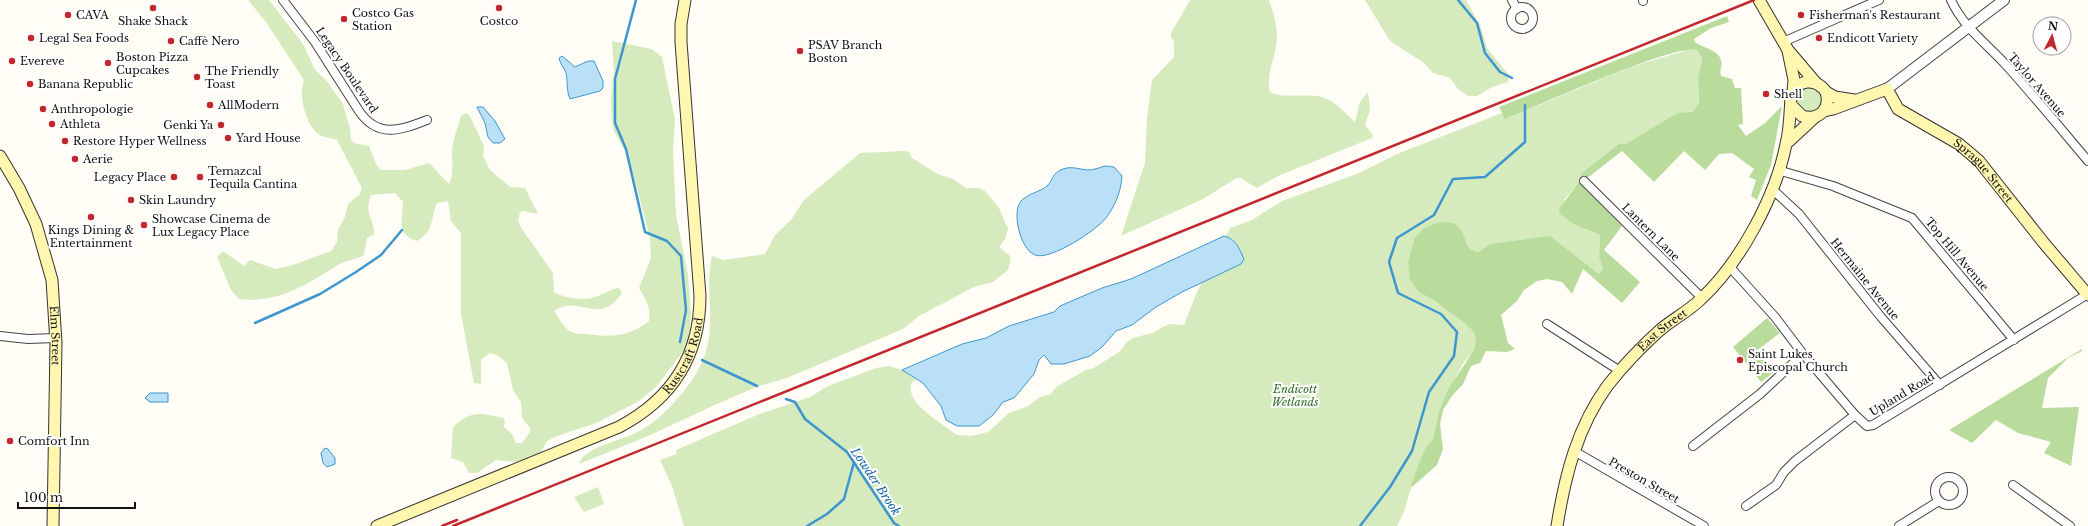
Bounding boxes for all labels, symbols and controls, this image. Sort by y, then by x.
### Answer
marker: Shake Shack [148,3,158,13]
marker: Costco [494,3,504,13]
place label: Costco Gas Station [352,6,414,33]
place label: CAVA [76,8,109,22]
place label: Fisherman's Restaurant [1809,8,1941,22]
marker: CAVA [63,10,73,20]
marker: Fisherman's Restaurant [1796,10,1806,20]
place label: Shake Shack [118,14,188,28]
marker: Costco Gas Station [339,14,349,24]
place label: Costco [480,14,518,28]
north arrow [2032,16,2072,56]
text: N [2047,19,2060,34]
street label: Legacy Boulevard [313,24,381,116]
place label: Legal Sea Foods [39,31,129,45]
place label: Endicott Variety [1827,31,1918,45]
marker: Legal Sea Foods [26,33,36,43]
marker: Endicott Variety [1814,33,1824,43]
place label: Caffè Nero [179,34,240,48]
marker: Caffè Nero [166,36,176,46]
place label: PSAV Branch Boston [808,38,883,65]
marker: PSAV Branch Boston [795,46,805,56]
place label: Boston Pizza Cupcakes [116,50,189,77]
street label: Taylor Avenue [2005,50,2069,120]
place label: Evereve [20,54,65,68]
marker: Evereve [7,56,17,66]
marker: Boston Pizza Cupcakes [103,58,113,68]
place label: The Friendly Toast [205,64,279,91]
marker: The Friendly Toast [192,72,202,82]
place label: Banana Republic [38,77,133,91]
marker: Banana Republic [25,79,35,89]
place label: Shell [1774,87,1803,101]
marker: Shell [1761,89,1771,99]
place label: AllModern [217,98,280,112]
marker: AllModern [205,100,215,110]
place label: Anthropologie [50,102,133,116]
marker: Anthropologie [38,104,48,114]
place label: Athleta [59,117,101,131]
place label: Genki Ya [163,118,214,132]
marker: Athleta [47,119,57,129]
marker: Genki Ya [216,120,226,130]
place label: Yard House [235,131,301,145]
marker: Yard House [223,133,233,143]
place label: Restore Hyper Wellness [73,134,207,148]
street label: Sprague Street [1951,135,2017,206]
marker: Restore Hyper Wellness [60,136,70,146]
place label: Aerie [82,152,113,166]
marker: Aerie [70,154,80,164]
place label: Temazcal Tequila Cantina [208,164,298,191]
place label: Legacy Place [94,170,166,184]
marker: Legacy Place [169,172,179,182]
marker: Temazcal Tequila Cantina [195,172,205,182]
place label: Skin Laundry [139,193,216,207]
marker: Skin Laundry [126,195,136,205]
street label: Lantern Lane [1619,200,1683,264]
marker: Kings Dining & Entertainment [86,212,96,222]
place label: Showcase Cinema de Lux Legacy Place [152,212,270,239]
street label: Top Hill Avenue [1922,215,1992,293]
marker: Showcase Cinema de Lux Legacy Place [139,220,149,230]
place label: Kings Dining & Entertainment [48,223,134,250]
street label: Hermaine Avenue [1828,235,1902,323]
street label: Elm Street [47,305,63,366]
street label: East Street [1635,305,1690,354]
street label: Rustcraft Road [660,316,706,397]
place label: Saint Lukes Episcopal Church [1748,347,1848,374]
marker: Saint Lukes Episcopal Church [1735,355,1745,365]
street label: Upland Road [1867,369,1938,419]
park label: Endicott Wetlands [1272,382,1318,409]
place label: Comfort Inn [18,434,90,448]
marker: Comfort Inn [5,436,15,446]
water label: Lowder Brook [847,443,904,518]
street label: Preston Street [1606,454,1683,506]
scale bar [18,484,135,510]
text: 100 m [24,490,63,505]

